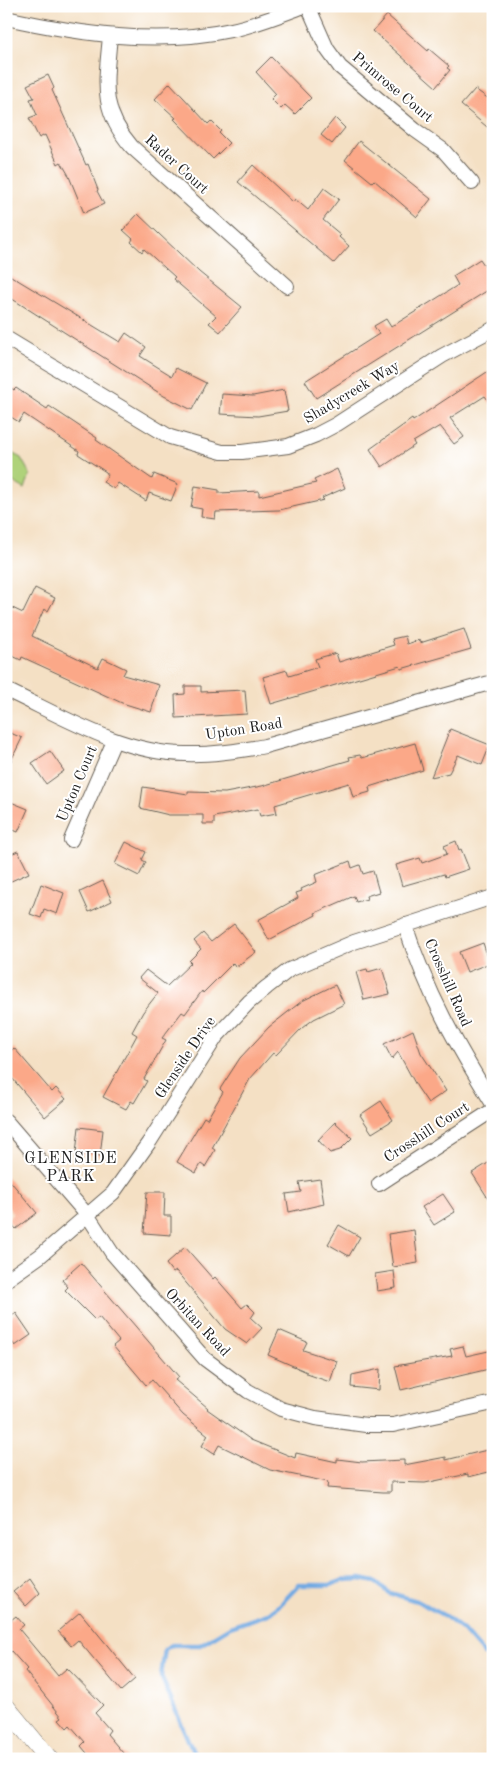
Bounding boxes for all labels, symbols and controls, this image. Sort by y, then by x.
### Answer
street label: Primrose Court [349,50,435,126]
street label: Rader Court [141,133,211,197]
street label: Shadycreek Way [302,359,402,427]
street label: Upton Road [204,716,284,744]
street label: Upton Court [55,744,101,824]
street label: Crosshill Road [421,937,473,1029]
street label: Glenside Drive [153,1014,219,1102]
street label: Crosshill Court [382,1100,472,1166]
district label: GLENSIDE PARK [24,1151,118,1185]
street label: Orbitan Road [162,1286,232,1360]

